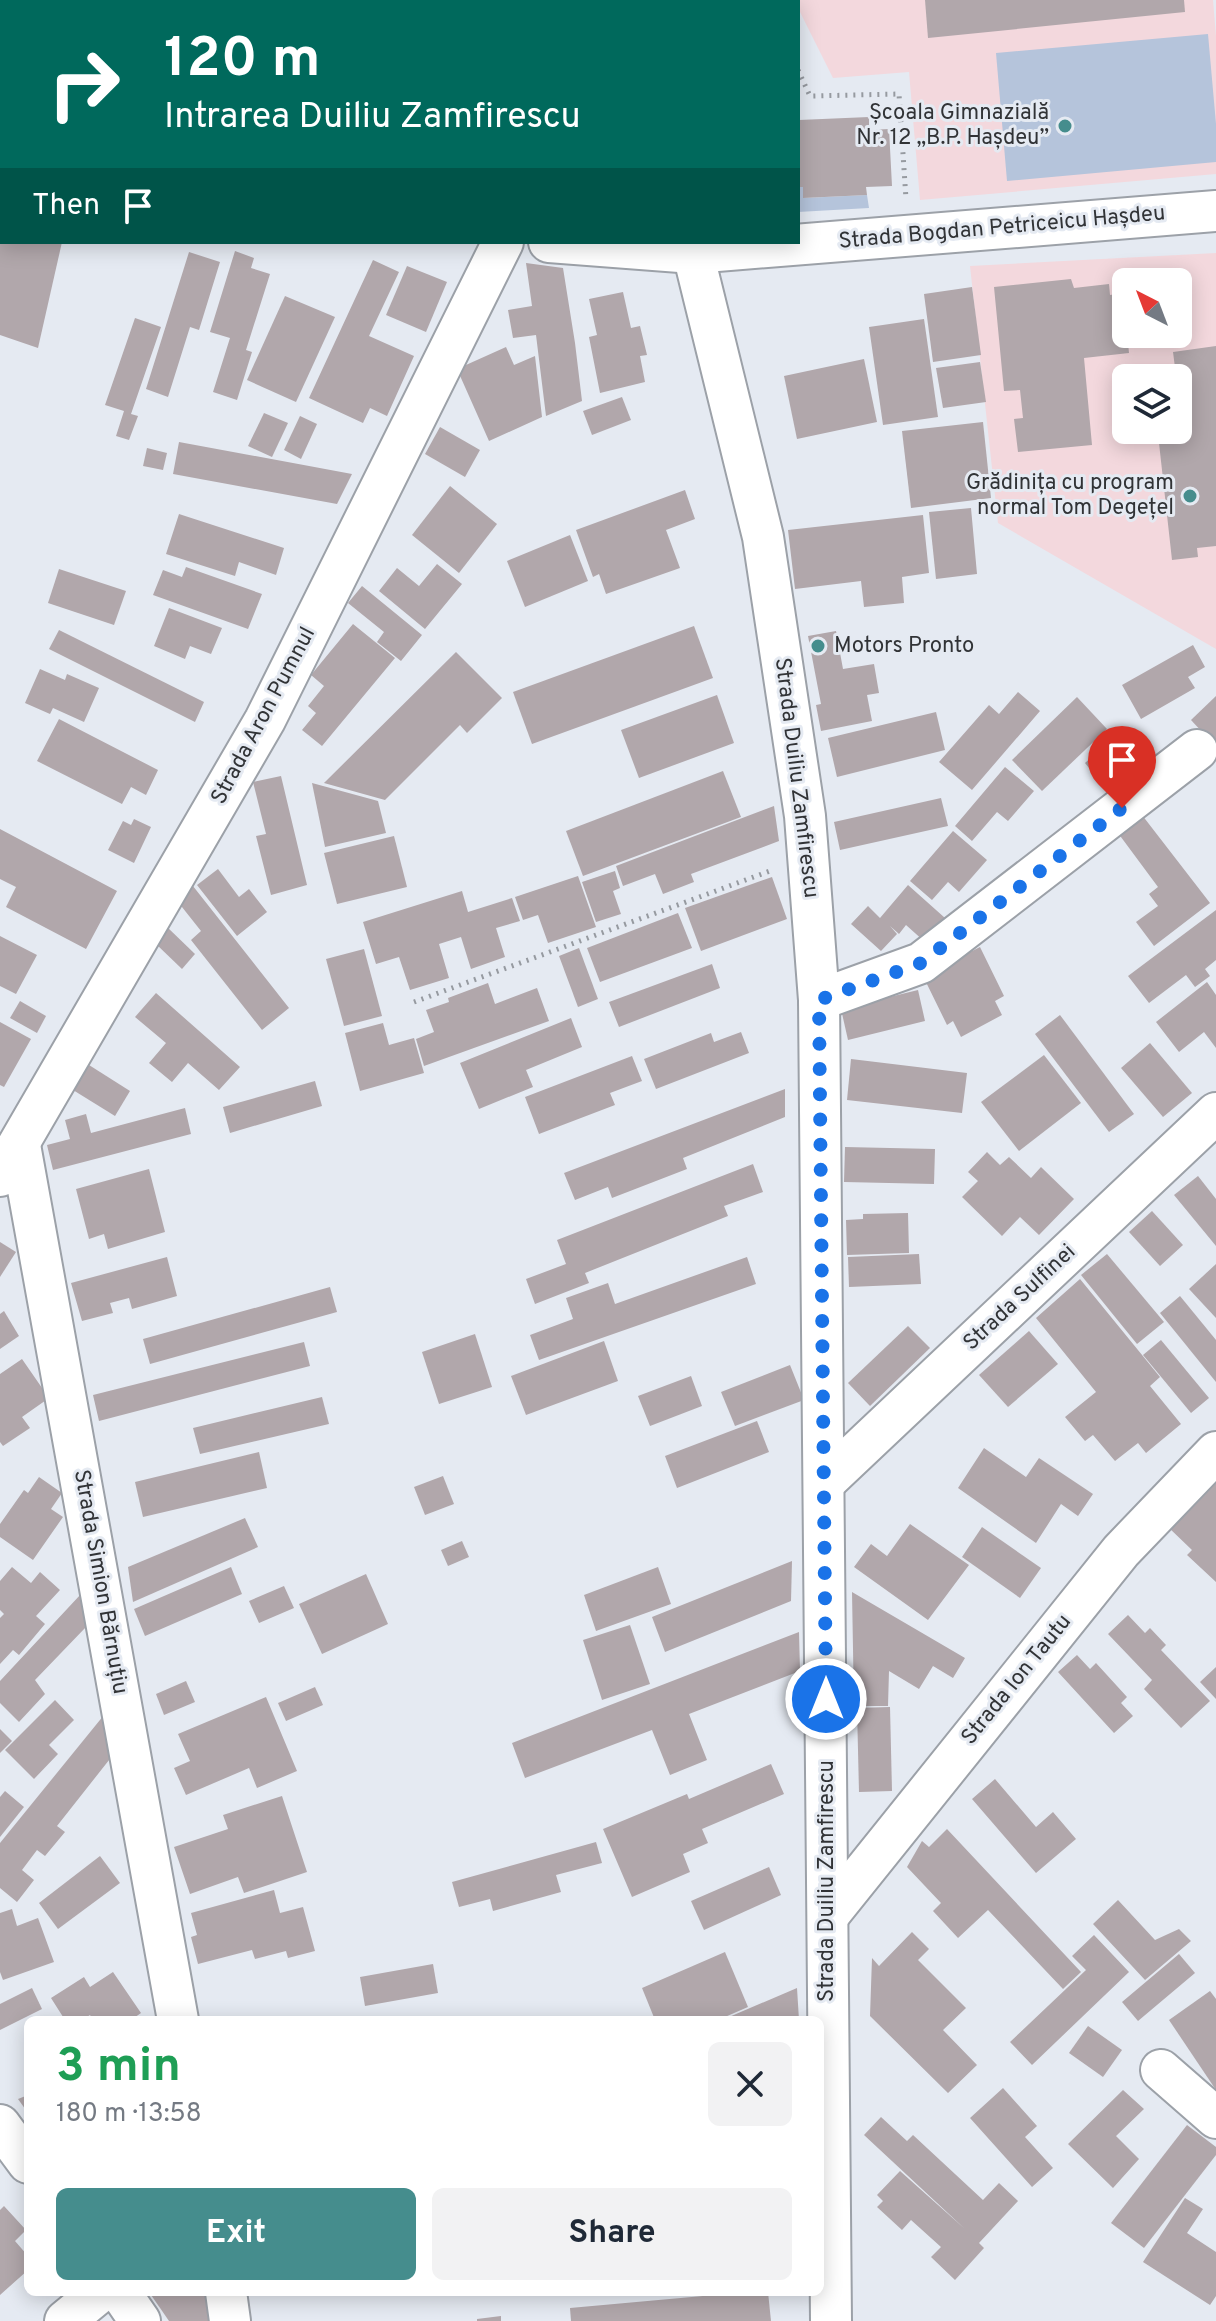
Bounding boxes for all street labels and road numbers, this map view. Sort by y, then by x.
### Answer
street label: Strada Bogdan Petriceicu Hașdeu [838,200,1166,256]
street label: Strada Aron Pumnul [206,623,322,809]
street label: Strada Duiliu Zamfirescu [768,656,824,900]
street label: Strada Sulfinei [958,1239,1082,1357]
street label: Strada Simion Bărnuțiu [67,1468,133,1696]
street label: Strada Ion Tautu [956,1609,1078,1751]
street label: Strada Duiliu Zamfirescu [814,1760,841,2002]

